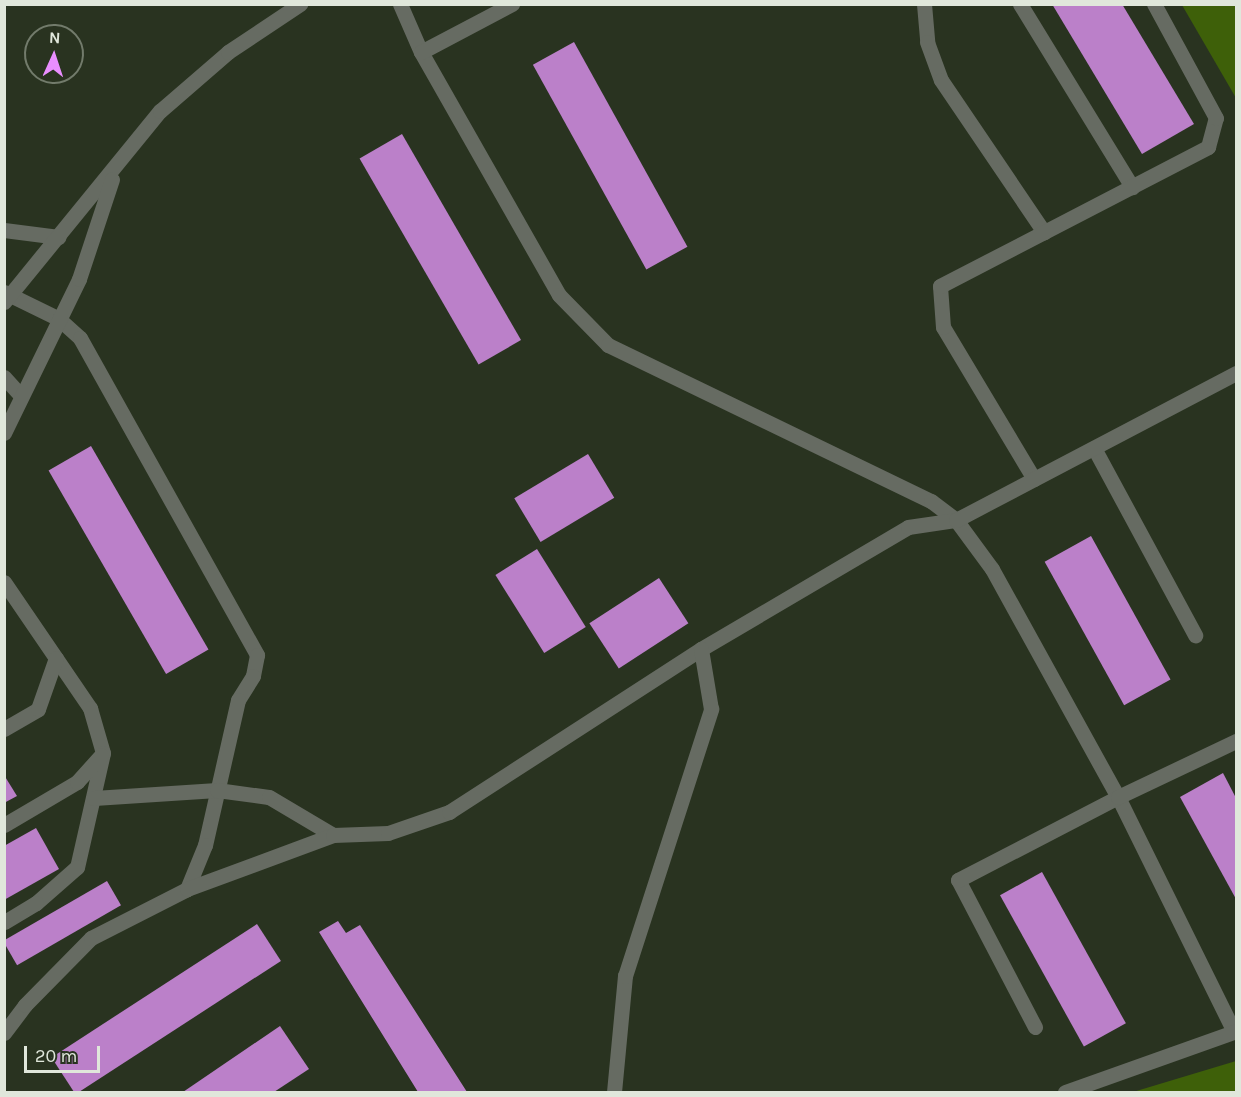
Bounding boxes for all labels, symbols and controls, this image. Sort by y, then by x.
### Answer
north arrow [24,24,84,84]
text: N [49,28,61,47]
scale bar [27,1034,104,1072]
text: 20 m [35,1045,77,1067]

